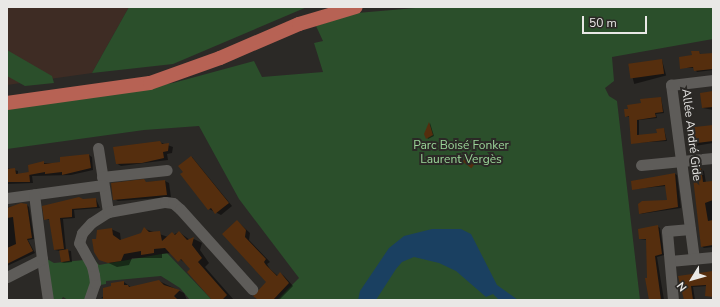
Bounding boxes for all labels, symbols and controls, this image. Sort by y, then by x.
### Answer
scale bar [584,8,649,34]
text: 50 m [589,15,617,31]
street label: Allée André Gide [678,88,704,182]
park label: Parc Boisé Fonker Laurent Vergès [413,139,509,167]
north arrow [672,259,712,299]
text: N [674,279,690,294]

